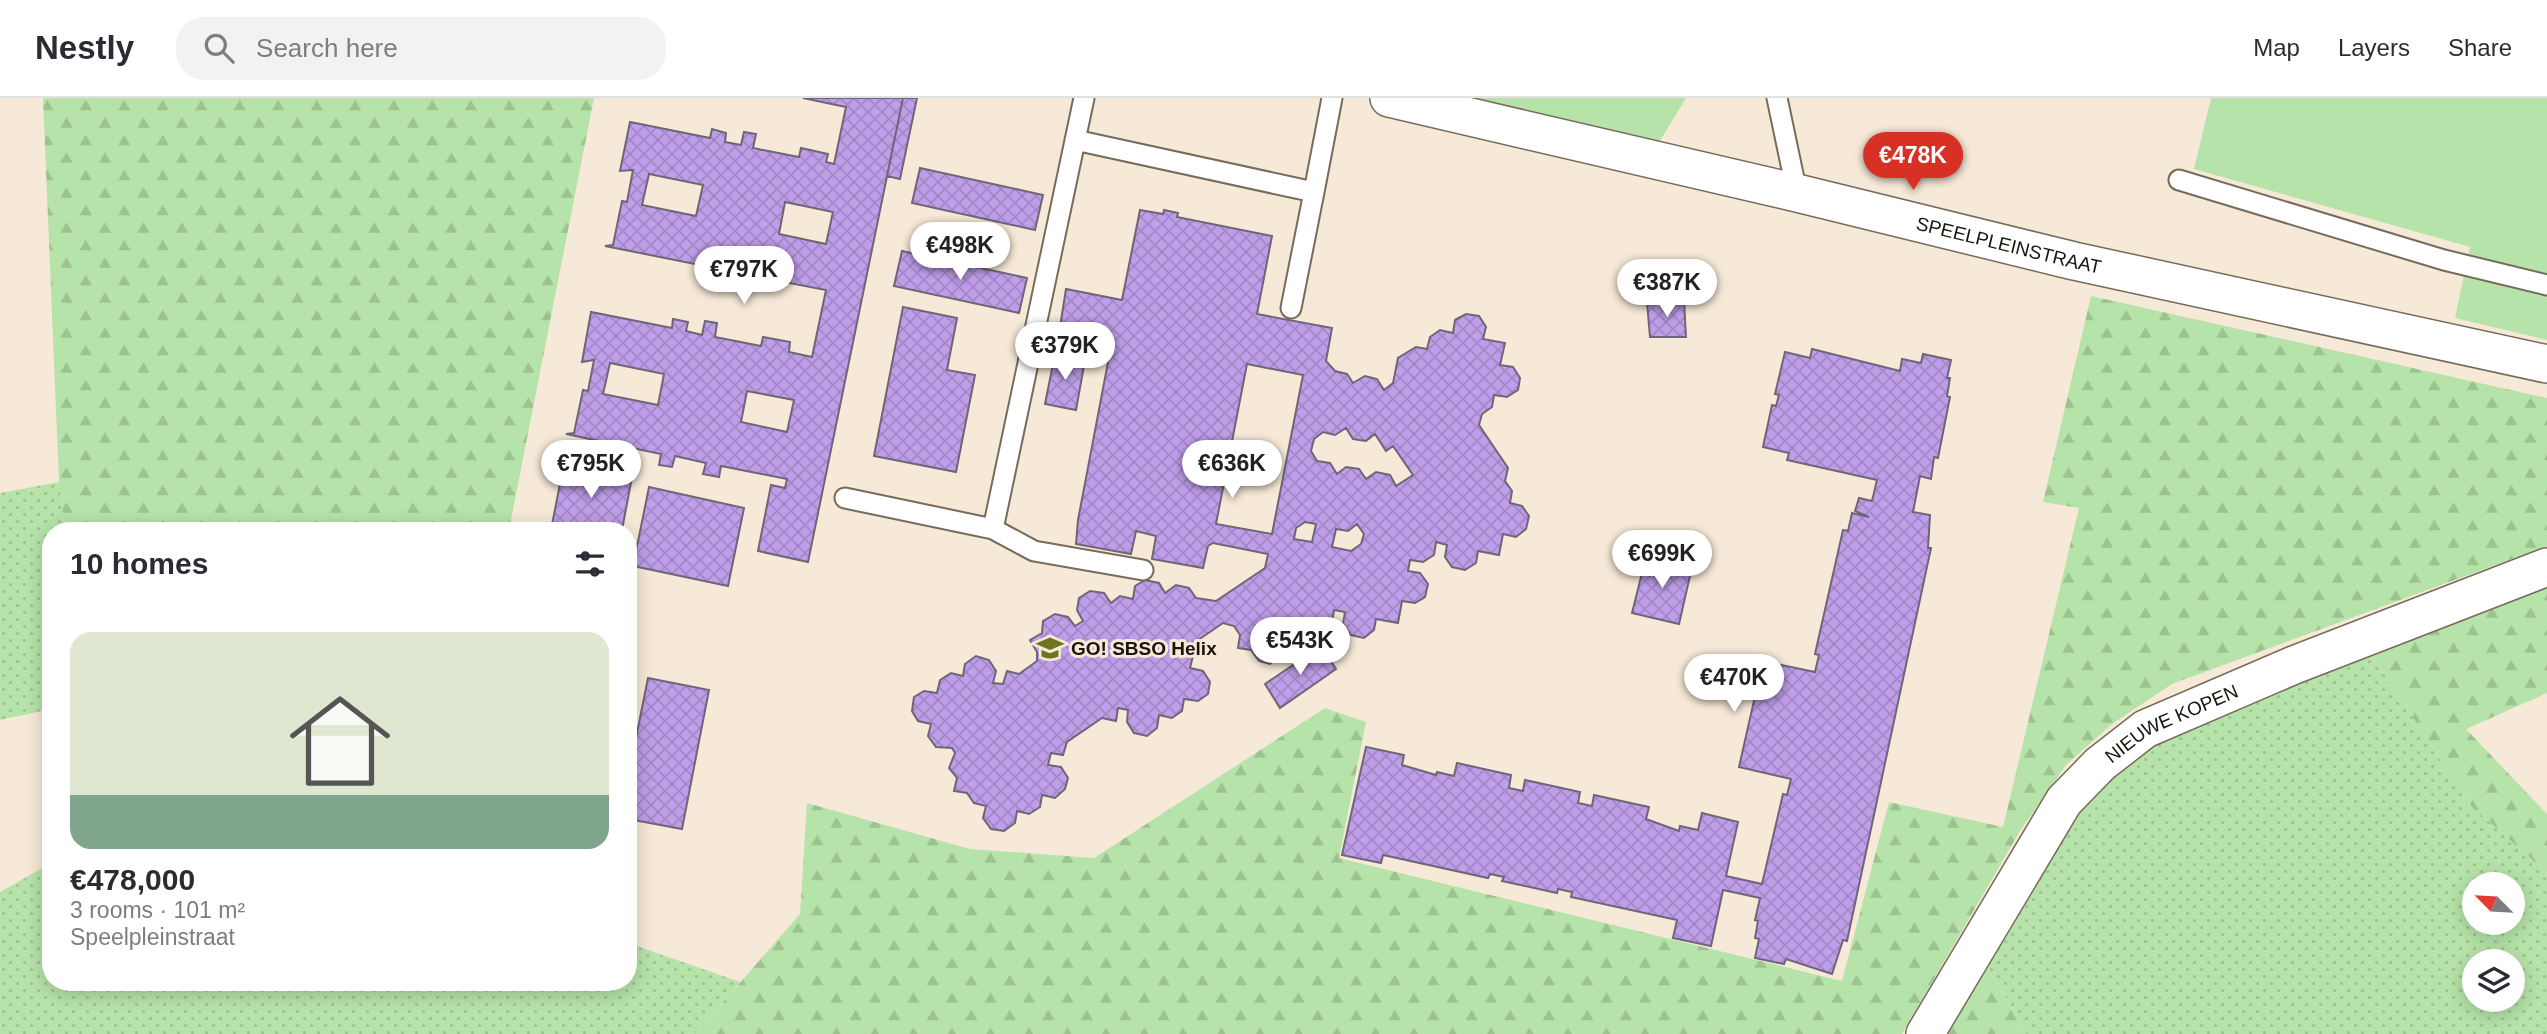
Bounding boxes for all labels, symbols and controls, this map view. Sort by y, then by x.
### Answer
search box [176,17,666,80]
text: Nestly [35,29,134,66]
icon: search [200,29,238,67]
text: Search here [256,33,398,63]
text: Map [2253,34,2300,61]
text: Layers [2338,34,2410,61]
text: Share [2448,34,2512,61]
pin: €478K [1864,132,1962,192]
text: €478K [1879,142,1947,168]
street label: SPEELPLEINSTRAAT [1914,212,2104,277]
pin: €498K [911,222,1009,282]
text: €498K [926,232,994,258]
pin: €797K [695,246,793,306]
text: €797K [710,256,778,282]
pin: €387K [1618,260,1716,319]
text: €387K [1633,269,1701,295]
pin: €379K [1016,322,1114,382]
text: €379K [1031,332,1099,358]
pin: €795K [542,440,640,500]
pin: €636K [1183,440,1281,500]
text: €795K [557,450,625,476]
text: €636K [1198,450,1266,476]
pin: €699K [1613,531,1711,590]
text: €699K [1628,540,1696,566]
icon: filters [571,545,609,583]
text: 10 homes [70,547,208,580]
pin: €543K [1251,618,1349,677]
text: €543K [1266,627,1334,653]
school or university icon: GO! SBSO Helix [1035,633,1065,663]
place label: GO! SBSO Helix [1071,638,1217,659]
pin: €470K [1685,654,1783,714]
text: €470K [1700,664,1768,690]
icon: home [277,678,403,804]
street label: NIEUWE KOPEN [2101,680,2241,767]
text: €478,000 [70,863,195,896]
north arrow [2462,872,2525,934]
map controls [2462,872,2525,1012]
text: 3 rooms · 101 m² [70,897,245,923]
text: Speelpleinstraat [70,924,235,950]
button: layers [2462,949,2525,1012]

